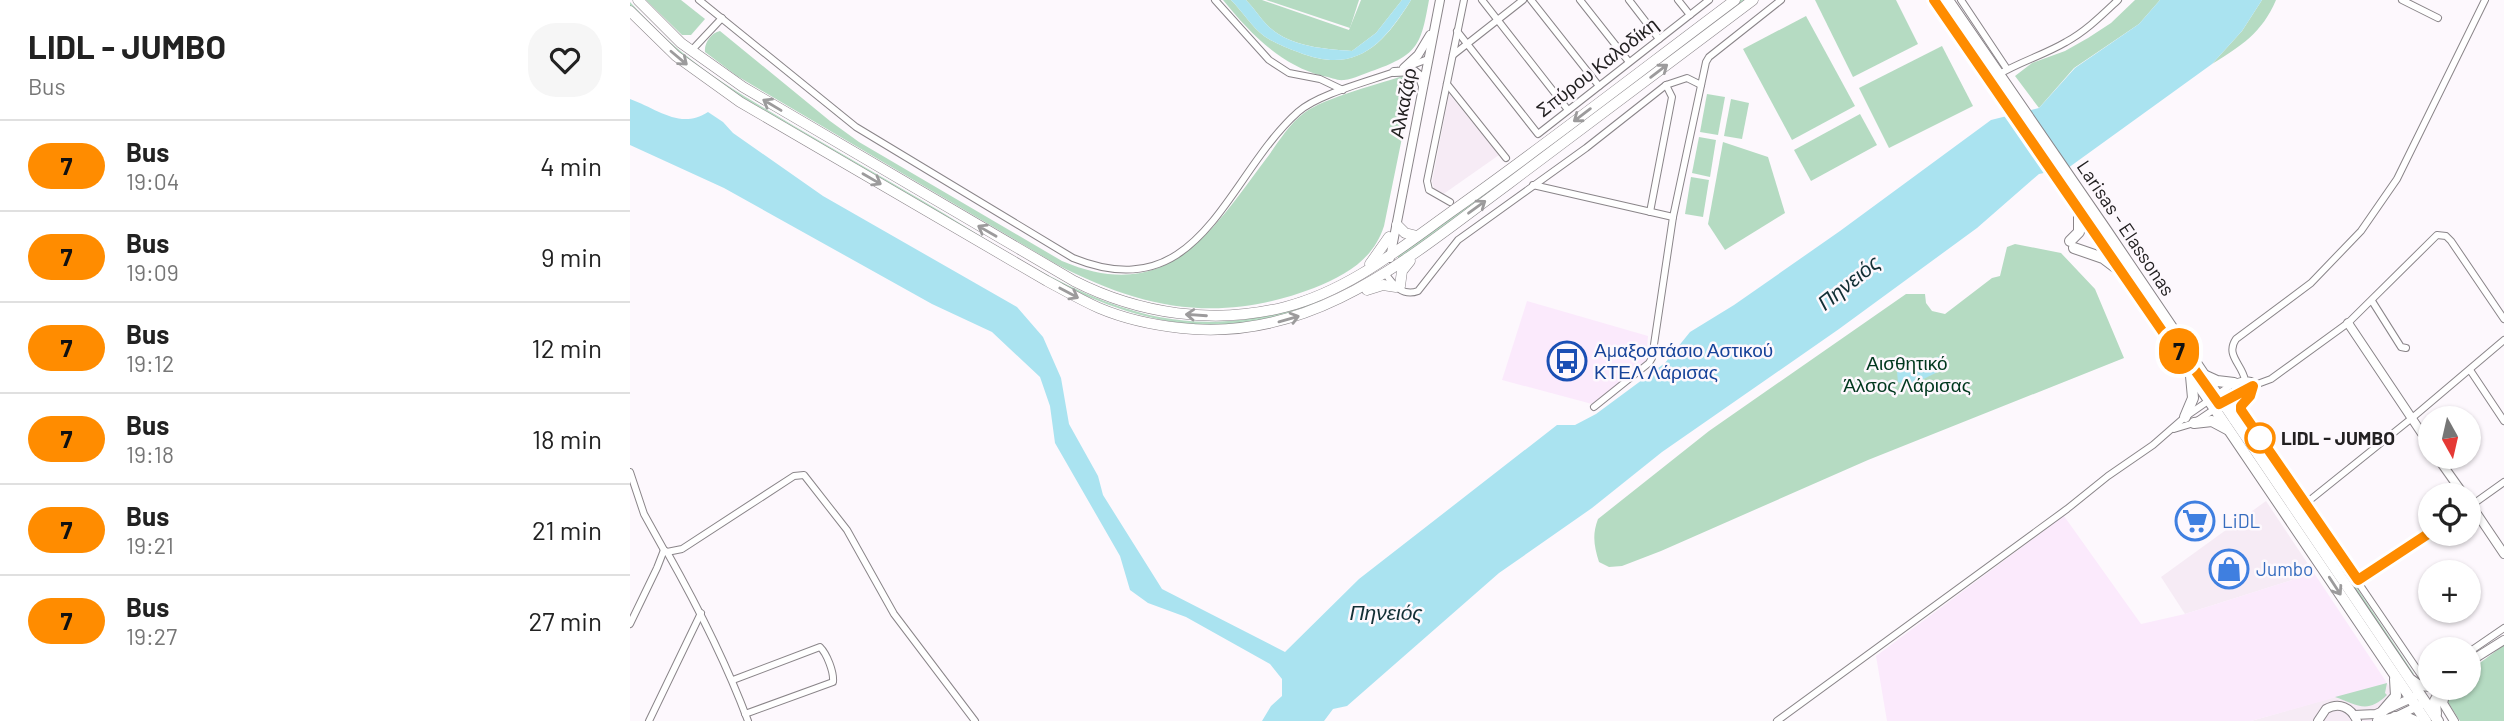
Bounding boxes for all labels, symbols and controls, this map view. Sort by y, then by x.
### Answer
street label: Σπύρου Καλοδίκη [1531,12,1662,121]
button: heart [528,23,602,97]
text: LIDL - JUMBO [28,26,226,66]
one-way arrow [670,50,688,66]
one-way arrow [1650,64,1669,79]
street label: Αλκαζάρ [1384,66,1421,140]
text: Bus [28,72,66,100]
one-way arrow [763,98,783,112]
one-way arrow [1573,107,1592,122]
text: Bus [126,136,169,167]
text: 4 min [540,150,602,181]
text: 7 [61,151,72,180]
street label: Larisas - Elassonas [2073,156,2180,300]
text: 19:04 [126,167,180,195]
one-way arrow [861,172,881,186]
one-way arrow [1467,200,1486,214]
one-way arrow [977,224,998,237]
text: Bus [126,227,169,258]
text: 9 min [541,241,602,272]
text: 7 [61,242,72,271]
water label: Πηνειός [1812,249,1885,315]
text: 19:09 [126,258,179,286]
one-way arrow [1058,286,1079,300]
one-way arrow [1185,308,1207,321]
one-way arrow [1277,312,1299,325]
text: Bus [126,318,169,349]
line badge: 7 [2156,328,2202,374]
text: 12 min [532,332,602,363]
text: 7 [61,333,72,362]
text: 7 [2173,336,2185,365]
place label: Αμαξοστάσιο Αστικού ΚΤΕΛ Λάρισας [1594,338,1773,383]
bus stop icon: Αμαξοστάσιο Αστικού ΚΤΕΛ Λάρισας [1546,340,1588,382]
text: 19:12 [126,349,174,377]
park label: Αισθητικό Άλσος Λάρισας [1843,351,1971,396]
north arrow [2418,406,2482,469]
map controls [2418,406,2481,700]
text: Bus [126,409,169,440]
text: 18 min [532,423,602,454]
marker: LIDL - JUMBO [2245,423,2275,453]
text: 7 [61,424,72,453]
place label: LIDL - JUMBO [2281,426,2395,449]
text: 19:18 [126,440,174,468]
button: locate [2418,483,2481,546]
text: Bus [126,500,169,531]
supermarket icon: LiDL [2174,500,2216,542]
place label: LiDL [2222,509,2260,532]
text: 21 min [532,514,602,545]
text: 7 [61,515,72,544]
text: 19:21 [126,531,174,559]
shop icon: Jumbo [2208,548,2250,590]
place label: Jumbo [2256,557,2313,580]
button: + [2418,560,2481,623]
one-way arrow [2328,575,2342,595]
text: Bus [126,591,169,622]
water label: Πηνειός [1349,599,1423,624]
text: 27 min [528,605,602,636]
text: 7 [61,606,72,635]
text: 19:27 [126,622,177,650]
button: − [2418,637,2481,700]

